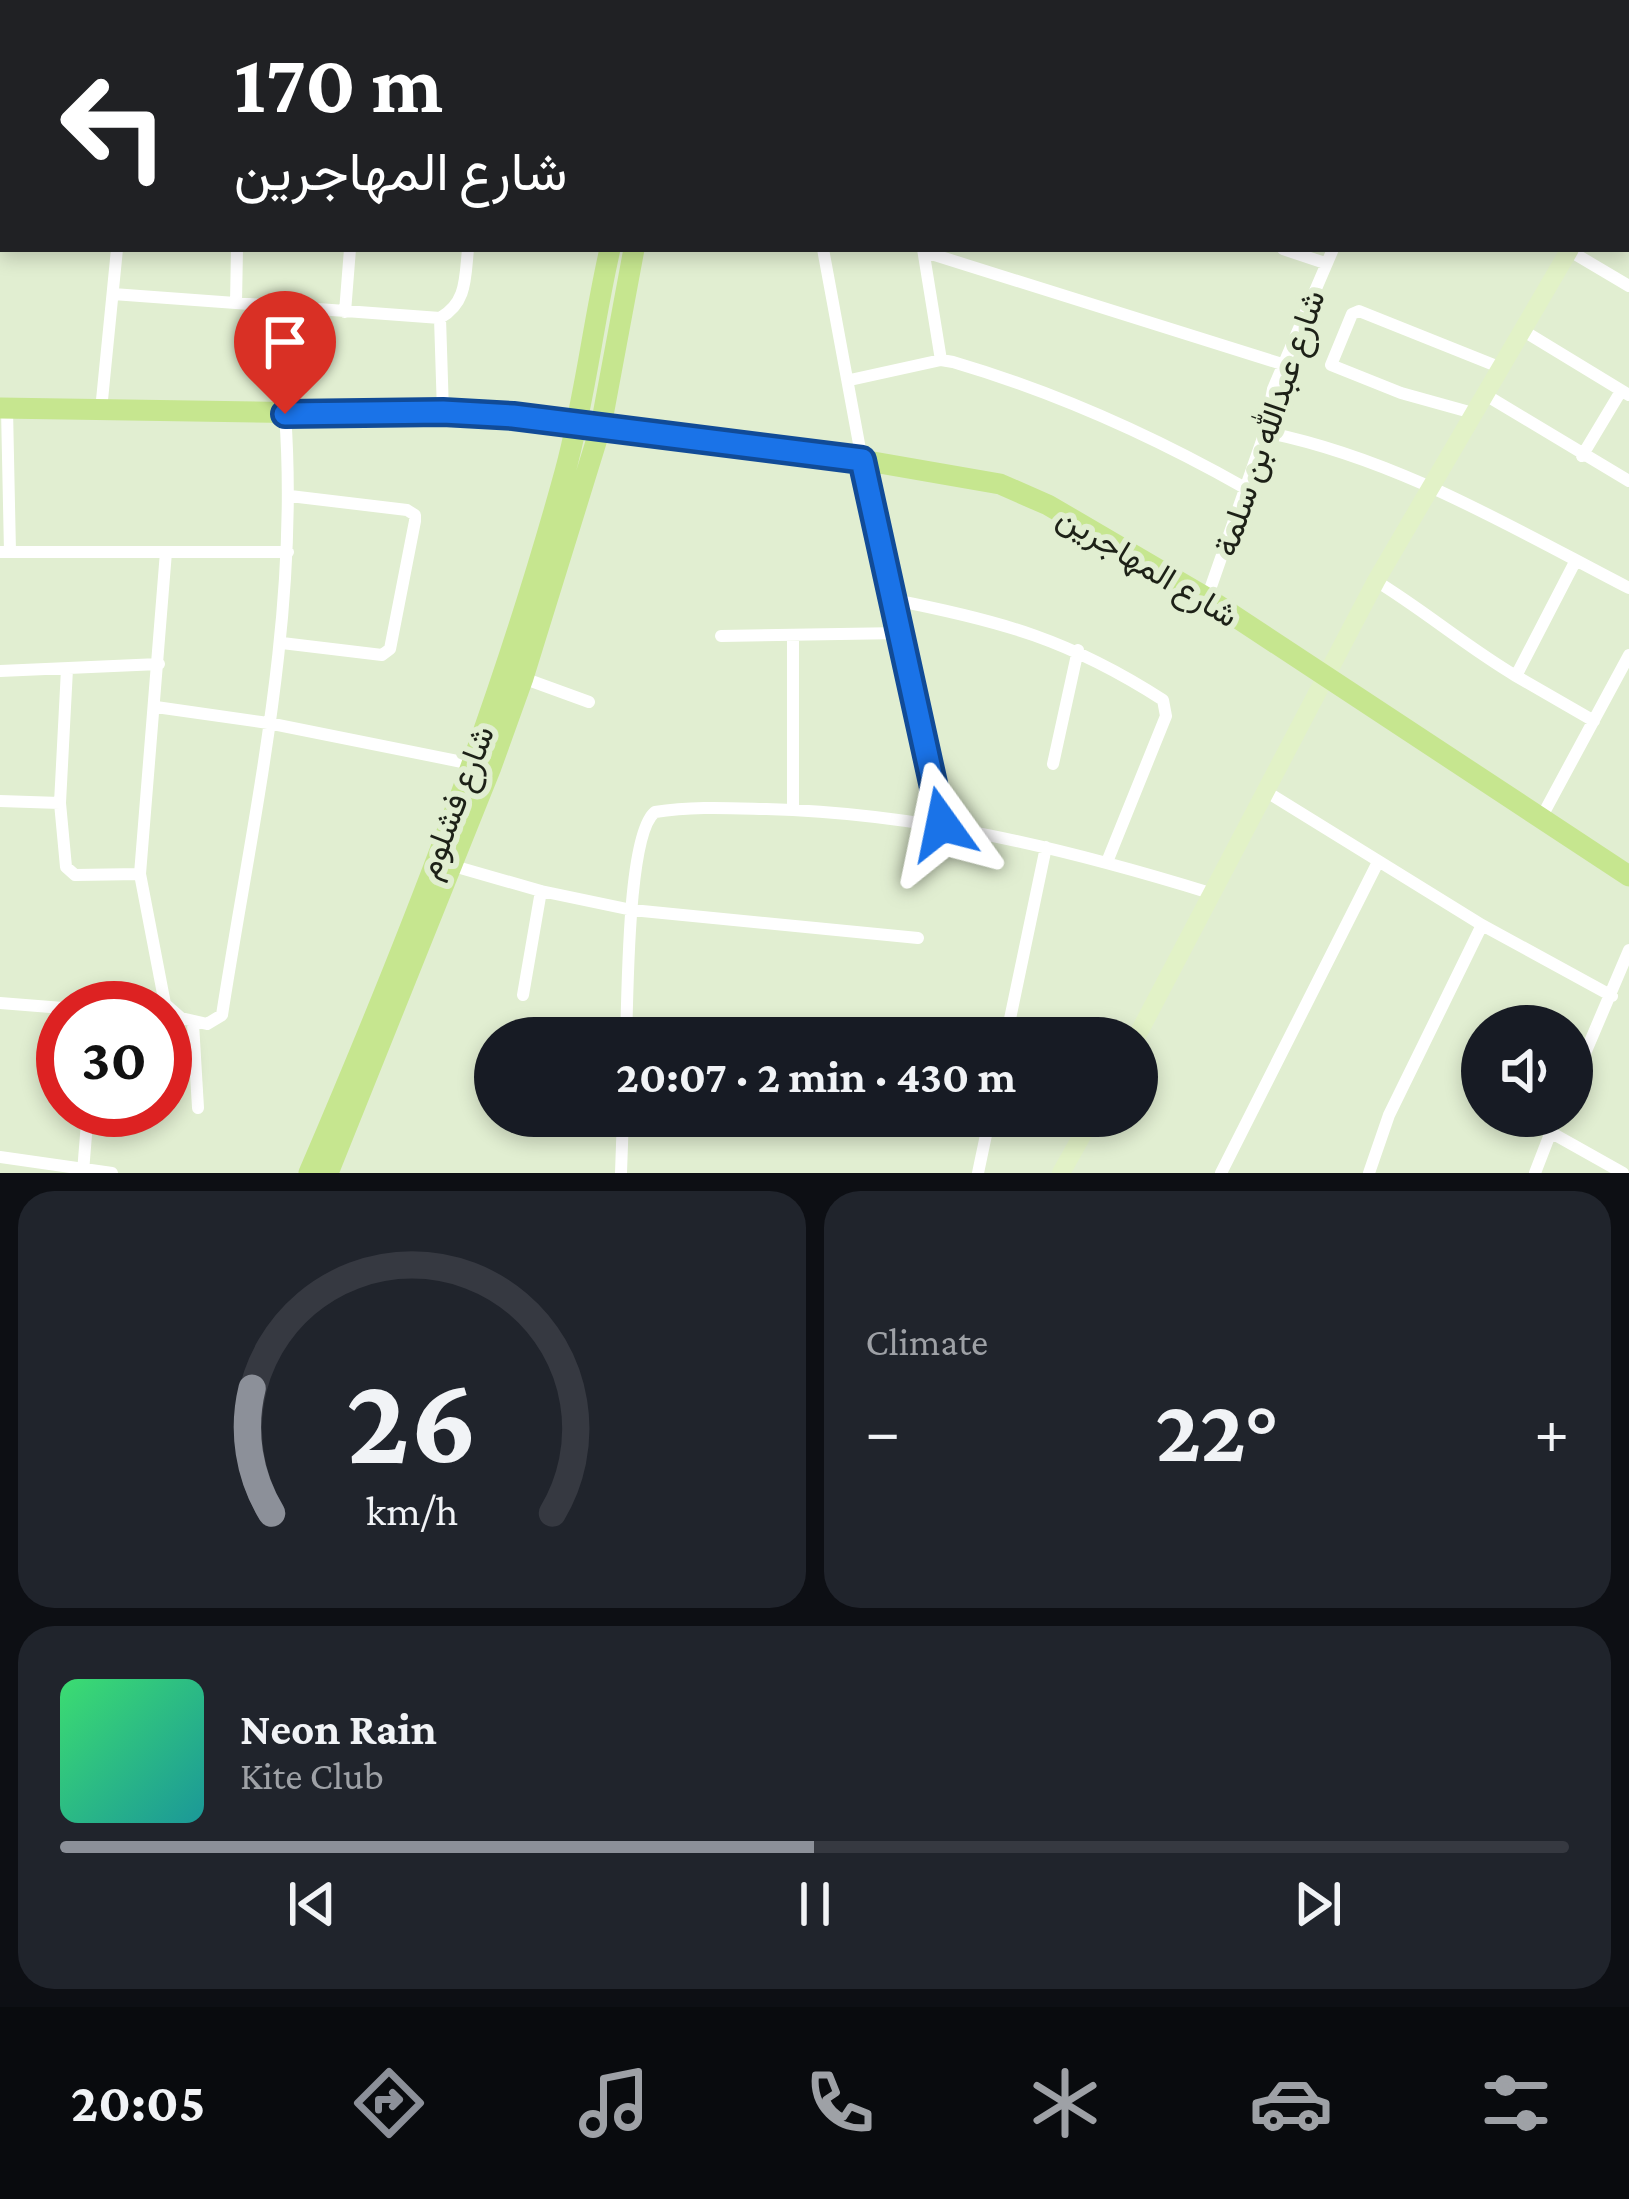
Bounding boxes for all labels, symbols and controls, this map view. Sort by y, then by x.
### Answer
text: 170 m [234,37,443,130]
icon: left [36,48,192,204]
text: شارع المهاجرين [234,142,567,202]
street label: شارع عبدالله بن سلمة [1205,285,1336,562]
pin [234,291,336,414]
icon: arrive [252,309,318,375]
street label: شارع المهاجرين [1049,498,1245,638]
street label: شارع فشلوم [409,721,505,885]
position arrow [879,761,1005,887]
speed limit sign: 30 [36,981,192,1137]
map controls [1461,1005,1593,1137]
button: sound [1461,1005,1593,1137]
text: 20:07 · 2 min · 430 m [616,1052,1016,1102]
text: Climate [866,1320,988,1363]
text: 26 [346,1350,478,1489]
text: 22° [1155,1380,1279,1480]
text: − [866,1394,900,1467]
text: + [1534,1394,1569,1467]
text: km/h [366,1486,458,1533]
text: Neon Rain [240,1704,437,1754]
text: Kite Club [240,1754,384,1797]
icon: previous [279,1871,345,1937]
icon: pause [782,1871,848,1937]
icon: next [1285,1871,1351,1937]
icon: directions [347,2061,431,2145]
icon: music [572,2061,656,2145]
icon: phone [798,2061,882,2145]
icon: climate [1023,2061,1107,2145]
icon: car [1249,2061,1333,2145]
icon: filters [1474,2061,1558,2145]
text: 20:05 [71,2073,205,2133]

